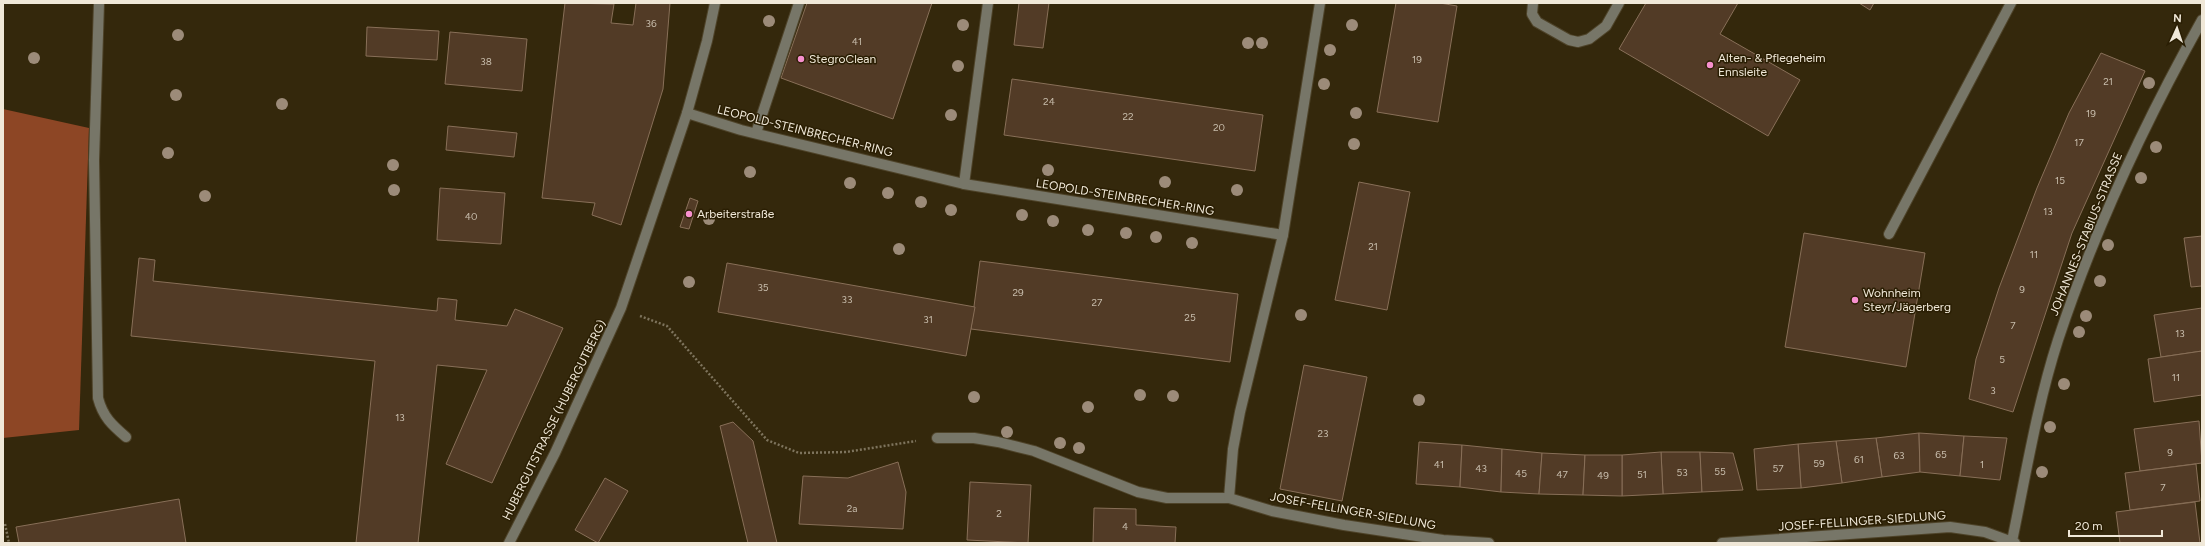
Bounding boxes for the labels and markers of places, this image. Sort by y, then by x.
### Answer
place label: Alten- & Pflegeheim Ennsleite [1718,51,1826,79]
place label: StegroClean [809,52,876,66]
marker: StegroClean [796,54,806,64]
marker: Alten- & Pflegeheim Ennsleite [1705,60,1715,70]
place label: Arbeiterstraße [697,207,775,221]
marker: Arbeiterstraße [684,209,694,219]
place label: Wohnheim Steyr/Jägerberg [1863,286,1951,314]
marker: Wohnheim Steyr/Jägerberg [1850,295,1860,305]

